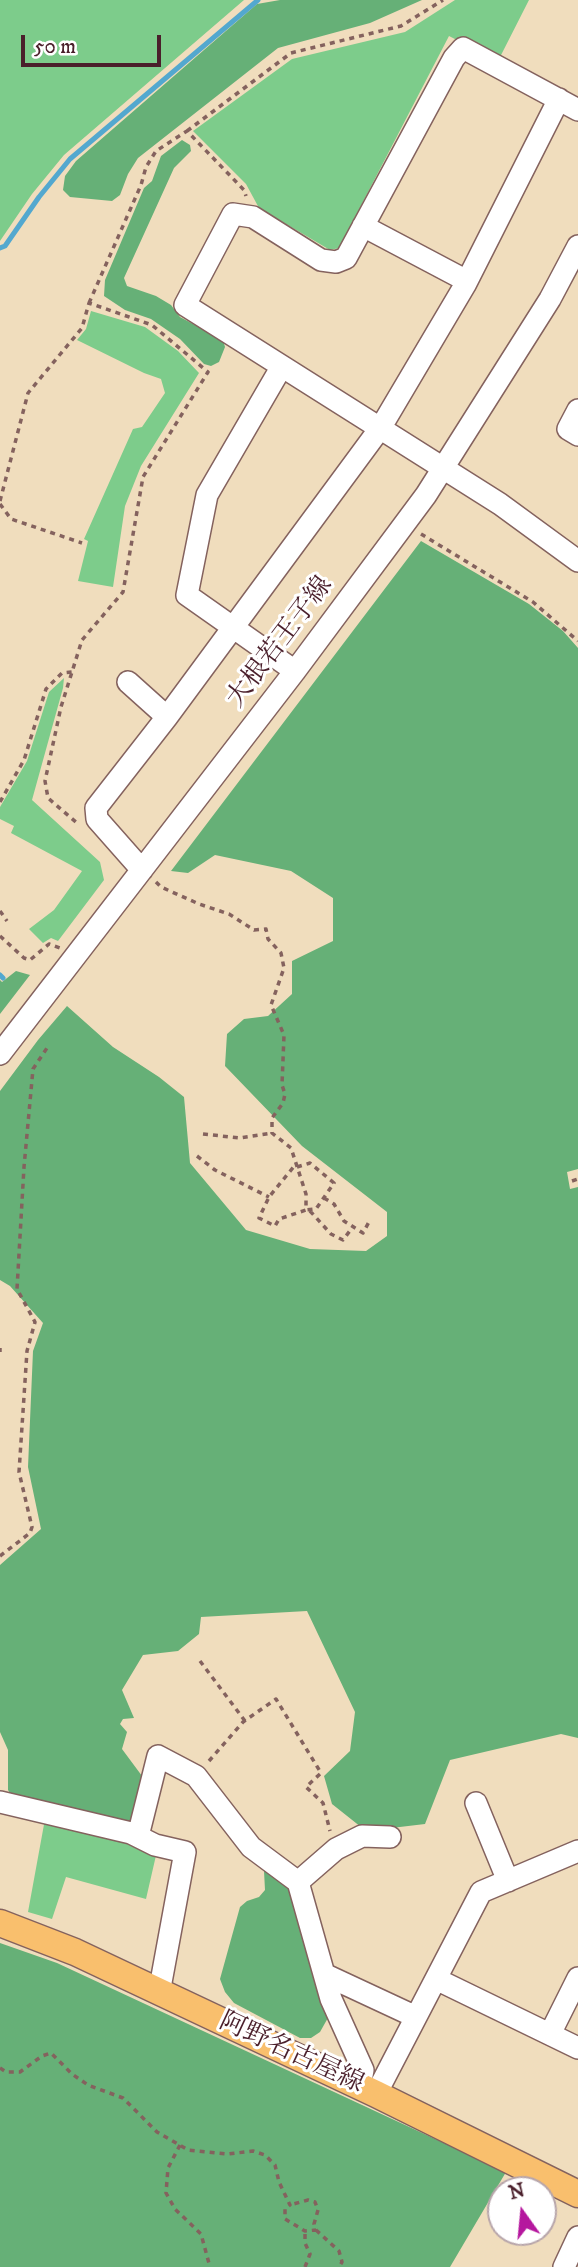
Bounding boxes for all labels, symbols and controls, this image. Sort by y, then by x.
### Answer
scale bar [24,21,164,65]
text: 50 m [34,34,76,60]
street label: 大根若王子線 [222,571,340,715]
street label: 阿野名古屋線 [214,2007,368,2101]
north arrow [487,2176,557,2246]
text: N [506,2179,527,2205]

